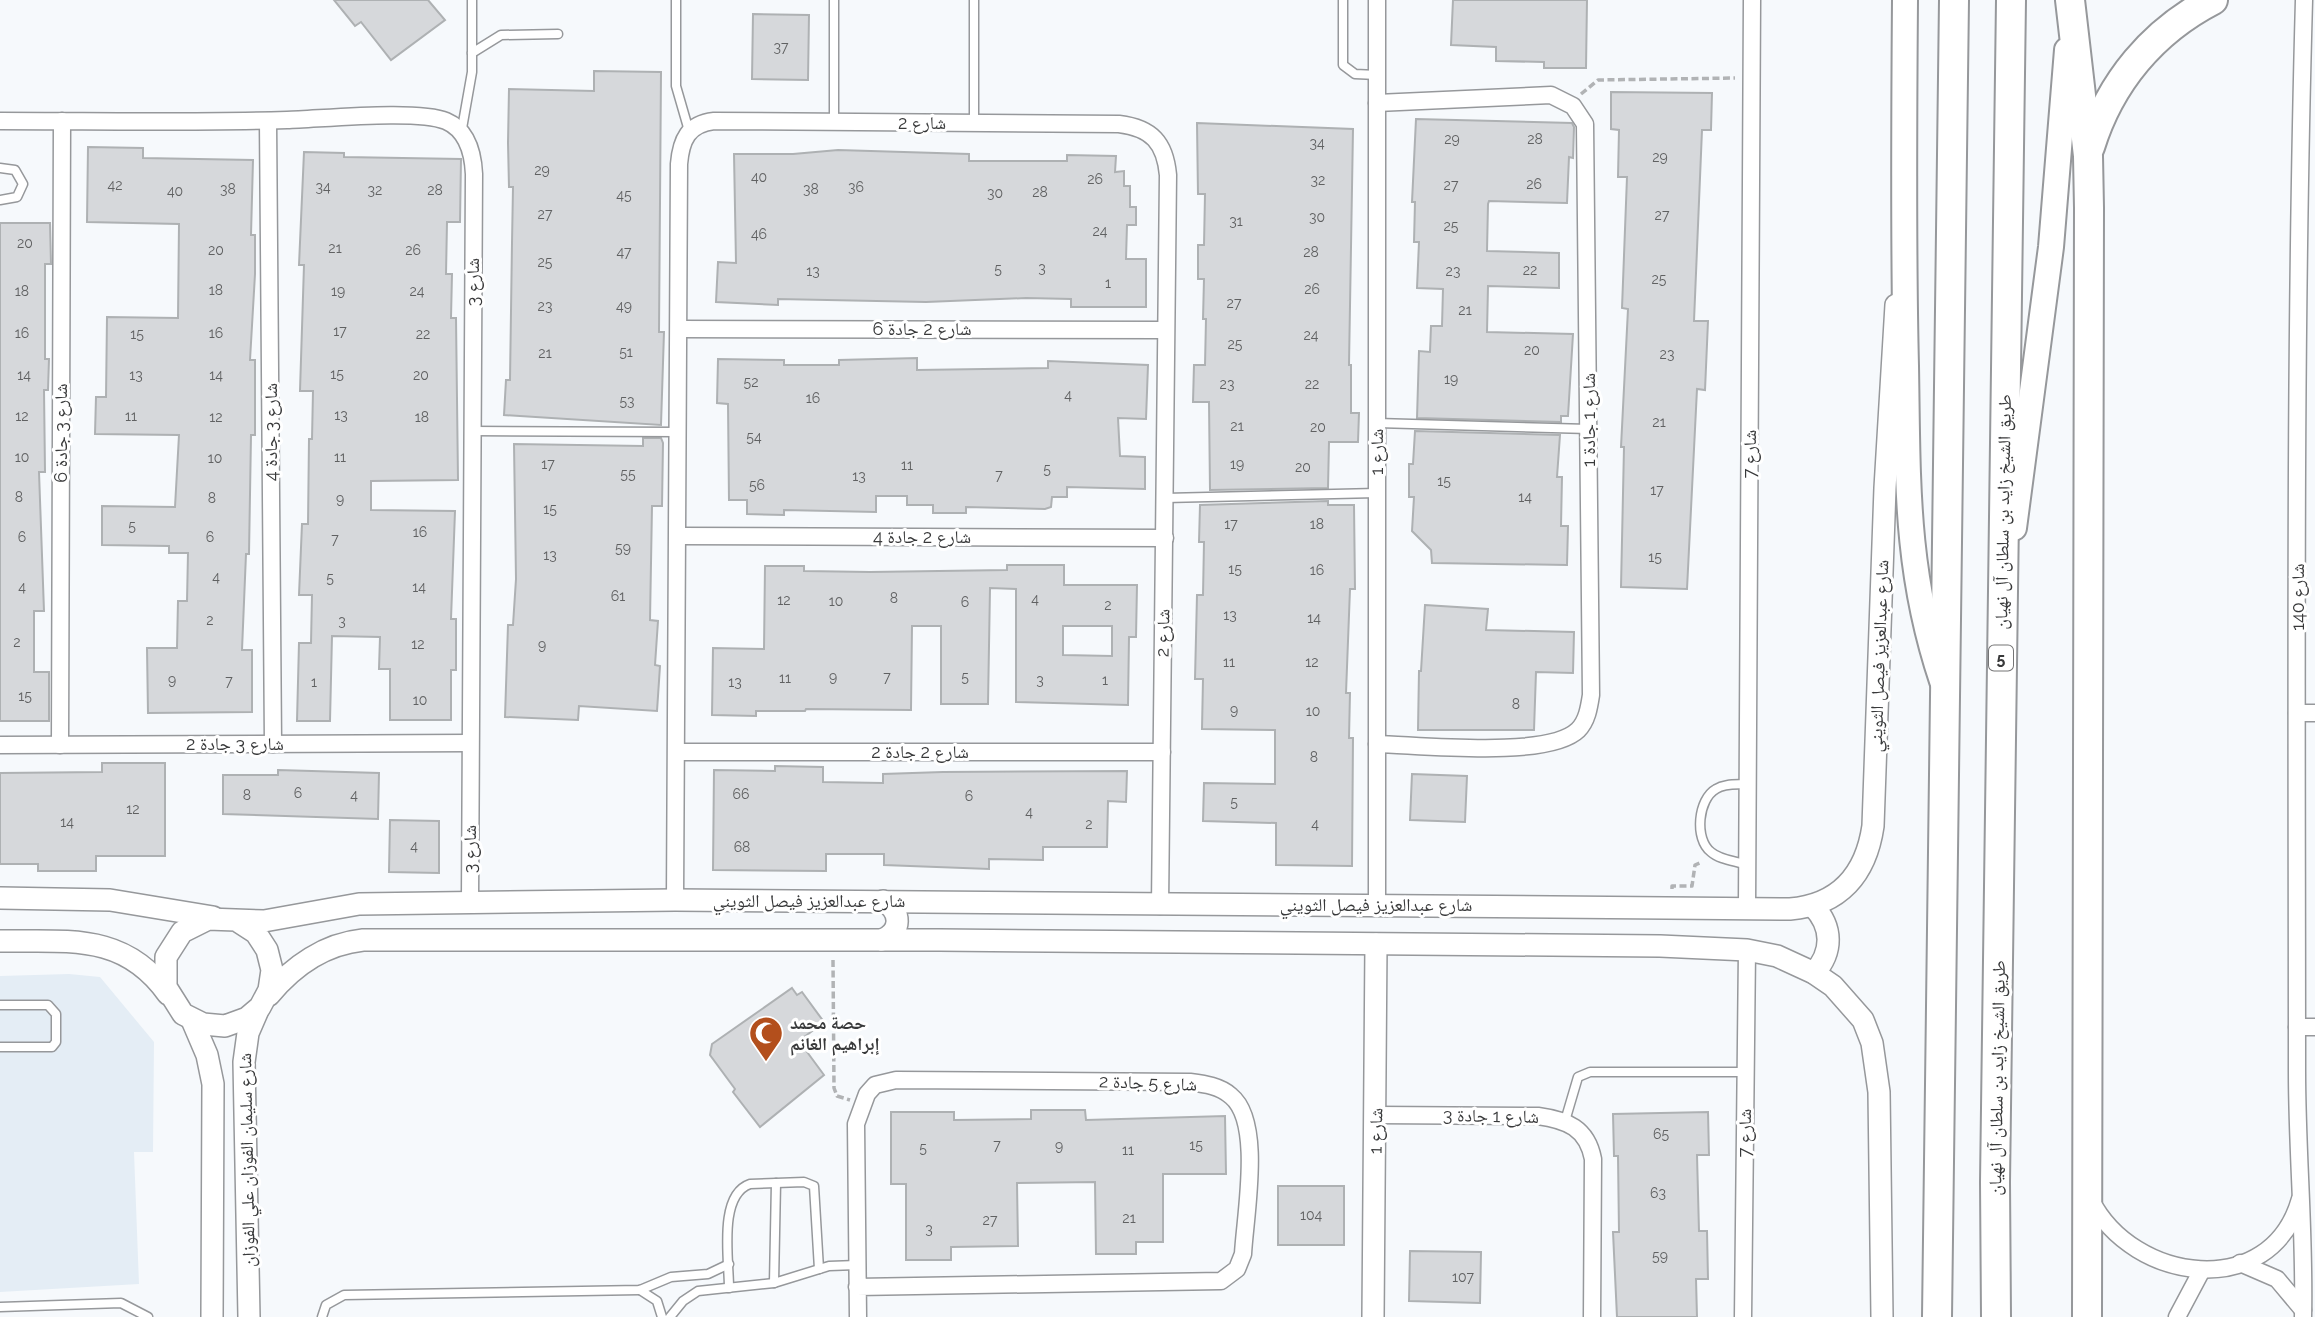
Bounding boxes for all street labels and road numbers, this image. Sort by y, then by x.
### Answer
street label: شارع 2 [898,112,946,134]
street label: شارع 3 [462,258,484,306]
street label: شارع 2 جادة 6 [872,318,972,340]
street label: شارع 1 جادة 1 [1578,373,1600,467]
street label: شارع 3 جادة 6 [50,383,72,483]
street label: شارع 3 جادة 4 [260,383,282,481]
street label: طريق الشيخ زايد بن سلطان آل نهيان [1990,394,2017,630]
street label: شارع 1 [1366,429,1388,475]
street label: شارع 7 [1739,430,1761,478]
street label: شارع 2 جادة 4 [873,526,971,548]
street label: شارع عبدالعزيز فيصل الثويني [1865,559,1897,753]
street label: شارع 140 [2287,563,2309,631]
street label: شارع 2 [1152,609,1174,657]
road number: 5 [1989,646,2013,670]
street label: شارع 3 جادة 2 [186,733,284,755]
street label: شارع 2 جادة 2 [871,741,969,763]
street label: شارع 3 [459,825,481,873]
street label: شارع عبدالعزيز فيصل الثويني [713,890,905,916]
street label: شارع عبدالعزيز فيصل الثويني [1280,894,1472,920]
street label: طريق الشيخ زايد بن سلطان آل نهيان [1984,960,2011,1196]
street label: شارع سليمان الفوزان علي الفوزان [234,1053,263,1267]
street label: شارع 5 جادة 2 [1099,1070,1197,1096]
street label: شارع 1 جادة 3 [1443,1104,1539,1128]
street label: شارع 1 [1365,1108,1387,1154]
street label: شارع 7 [1734,1109,1756,1157]

